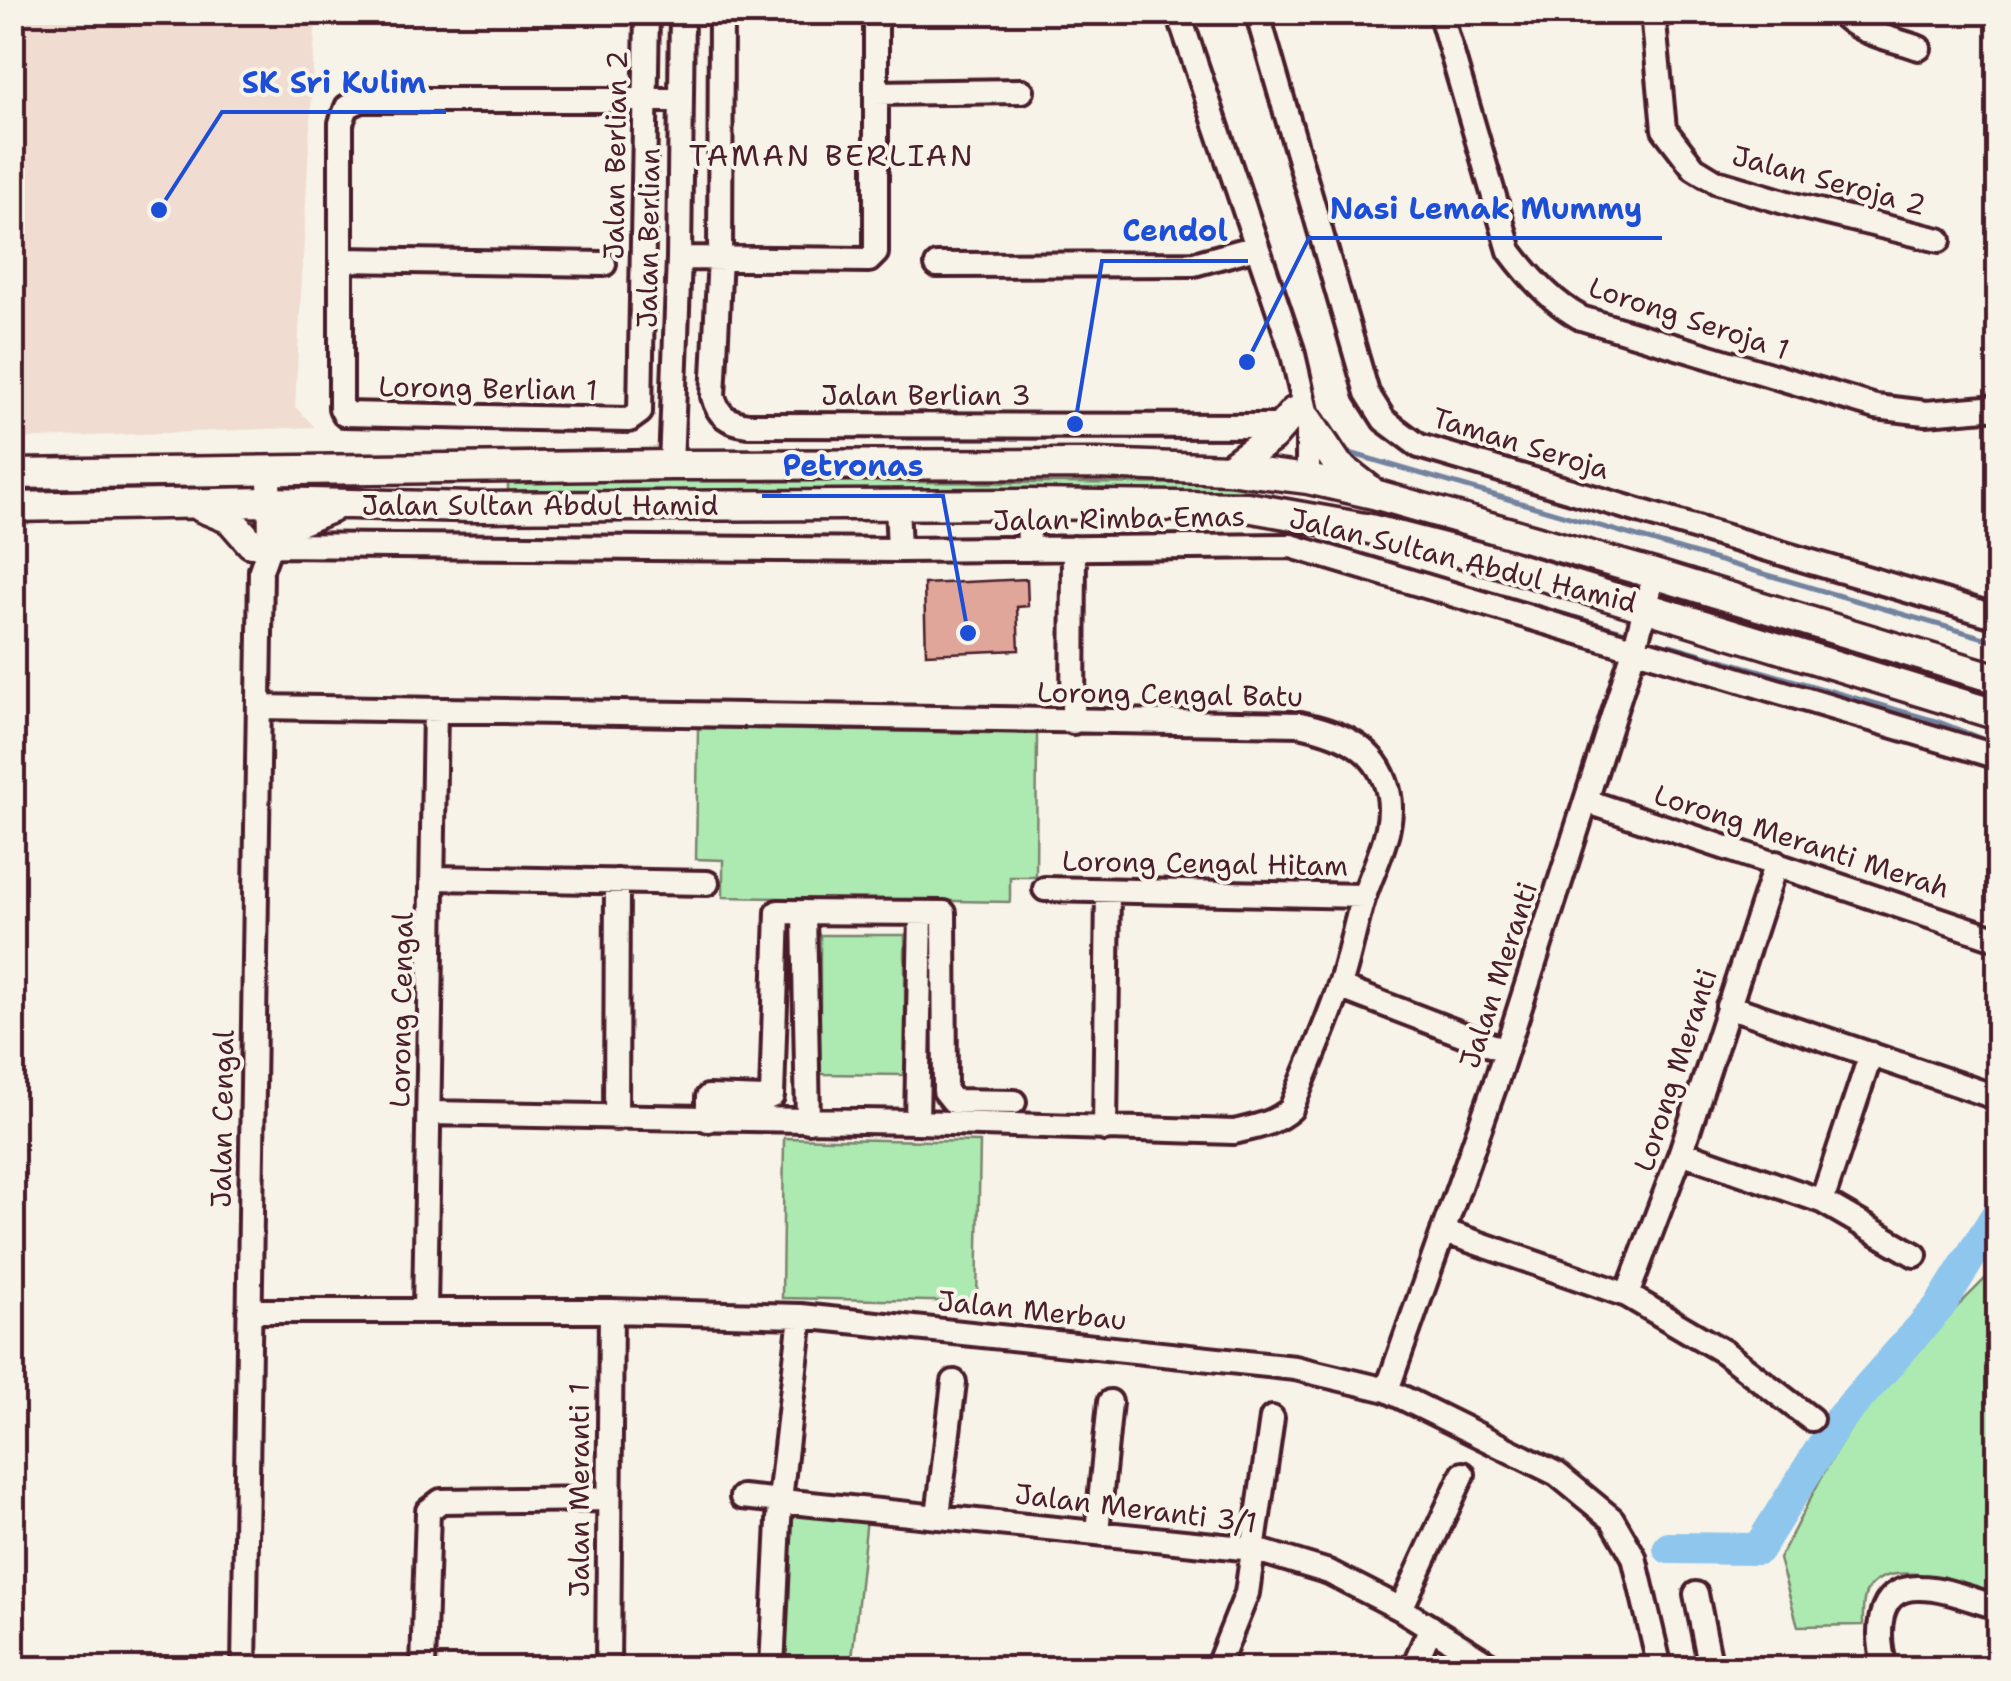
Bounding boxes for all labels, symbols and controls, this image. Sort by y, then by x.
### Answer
street label: Jalan Berlian 2 [594,50,636,260]
callout: SK Sri Kulim [222,52,446,112]
text: SK Sri Kulim [242,62,426,103]
district label: TAMAN BERLIAN [689,135,975,176]
street label: Jalan Seroja 2 [1728,136,1930,224]
street label: Jalan Berlian [627,147,669,329]
callout: Nasi Lemak Mummy [1309,178,1662,238]
text: Nasi Lemak Mummy [1330,188,1642,229]
callout: Cendol [1102,201,1248,261]
text: Cendol [1122,210,1228,251]
street label: Lorong Seroja 1 [1584,268,1794,368]
street label: Lorong Berlian 1 [378,367,598,409]
street label: Jalan Berlian 3 [821,376,1031,414]
street label: Taman Seroja [1428,398,1614,488]
callout: Petronas [762,436,943,496]
text: Petronas [782,445,924,486]
street label: Jalan Sultan Abdul Hamid [362,486,718,524]
street label: Jalan Rimba Emas [992,497,1246,539]
street label: Jalan Sultan Abdul Hamid [1285,498,1641,622]
street label: Lorong Cengal Batu [1037,673,1303,715]
street label: Lorong Meranti Merah [1649,775,1955,907]
street label: Lorong Cengal Hitam [1062,842,1348,884]
street label: Jalan Meranti [1450,877,1546,1073]
street label: Lorong Cengal [380,911,422,1108]
street label: Lorong Meranti [1624,964,1726,1176]
street label: Jalan Cengal [201,1029,243,1208]
street label: Jalan Merbau [935,1281,1129,1339]
street label: Jalan Meranti 1 [560,1383,598,1597]
street label: Jalan Meranti 3/1 [1013,1474,1259,1542]

